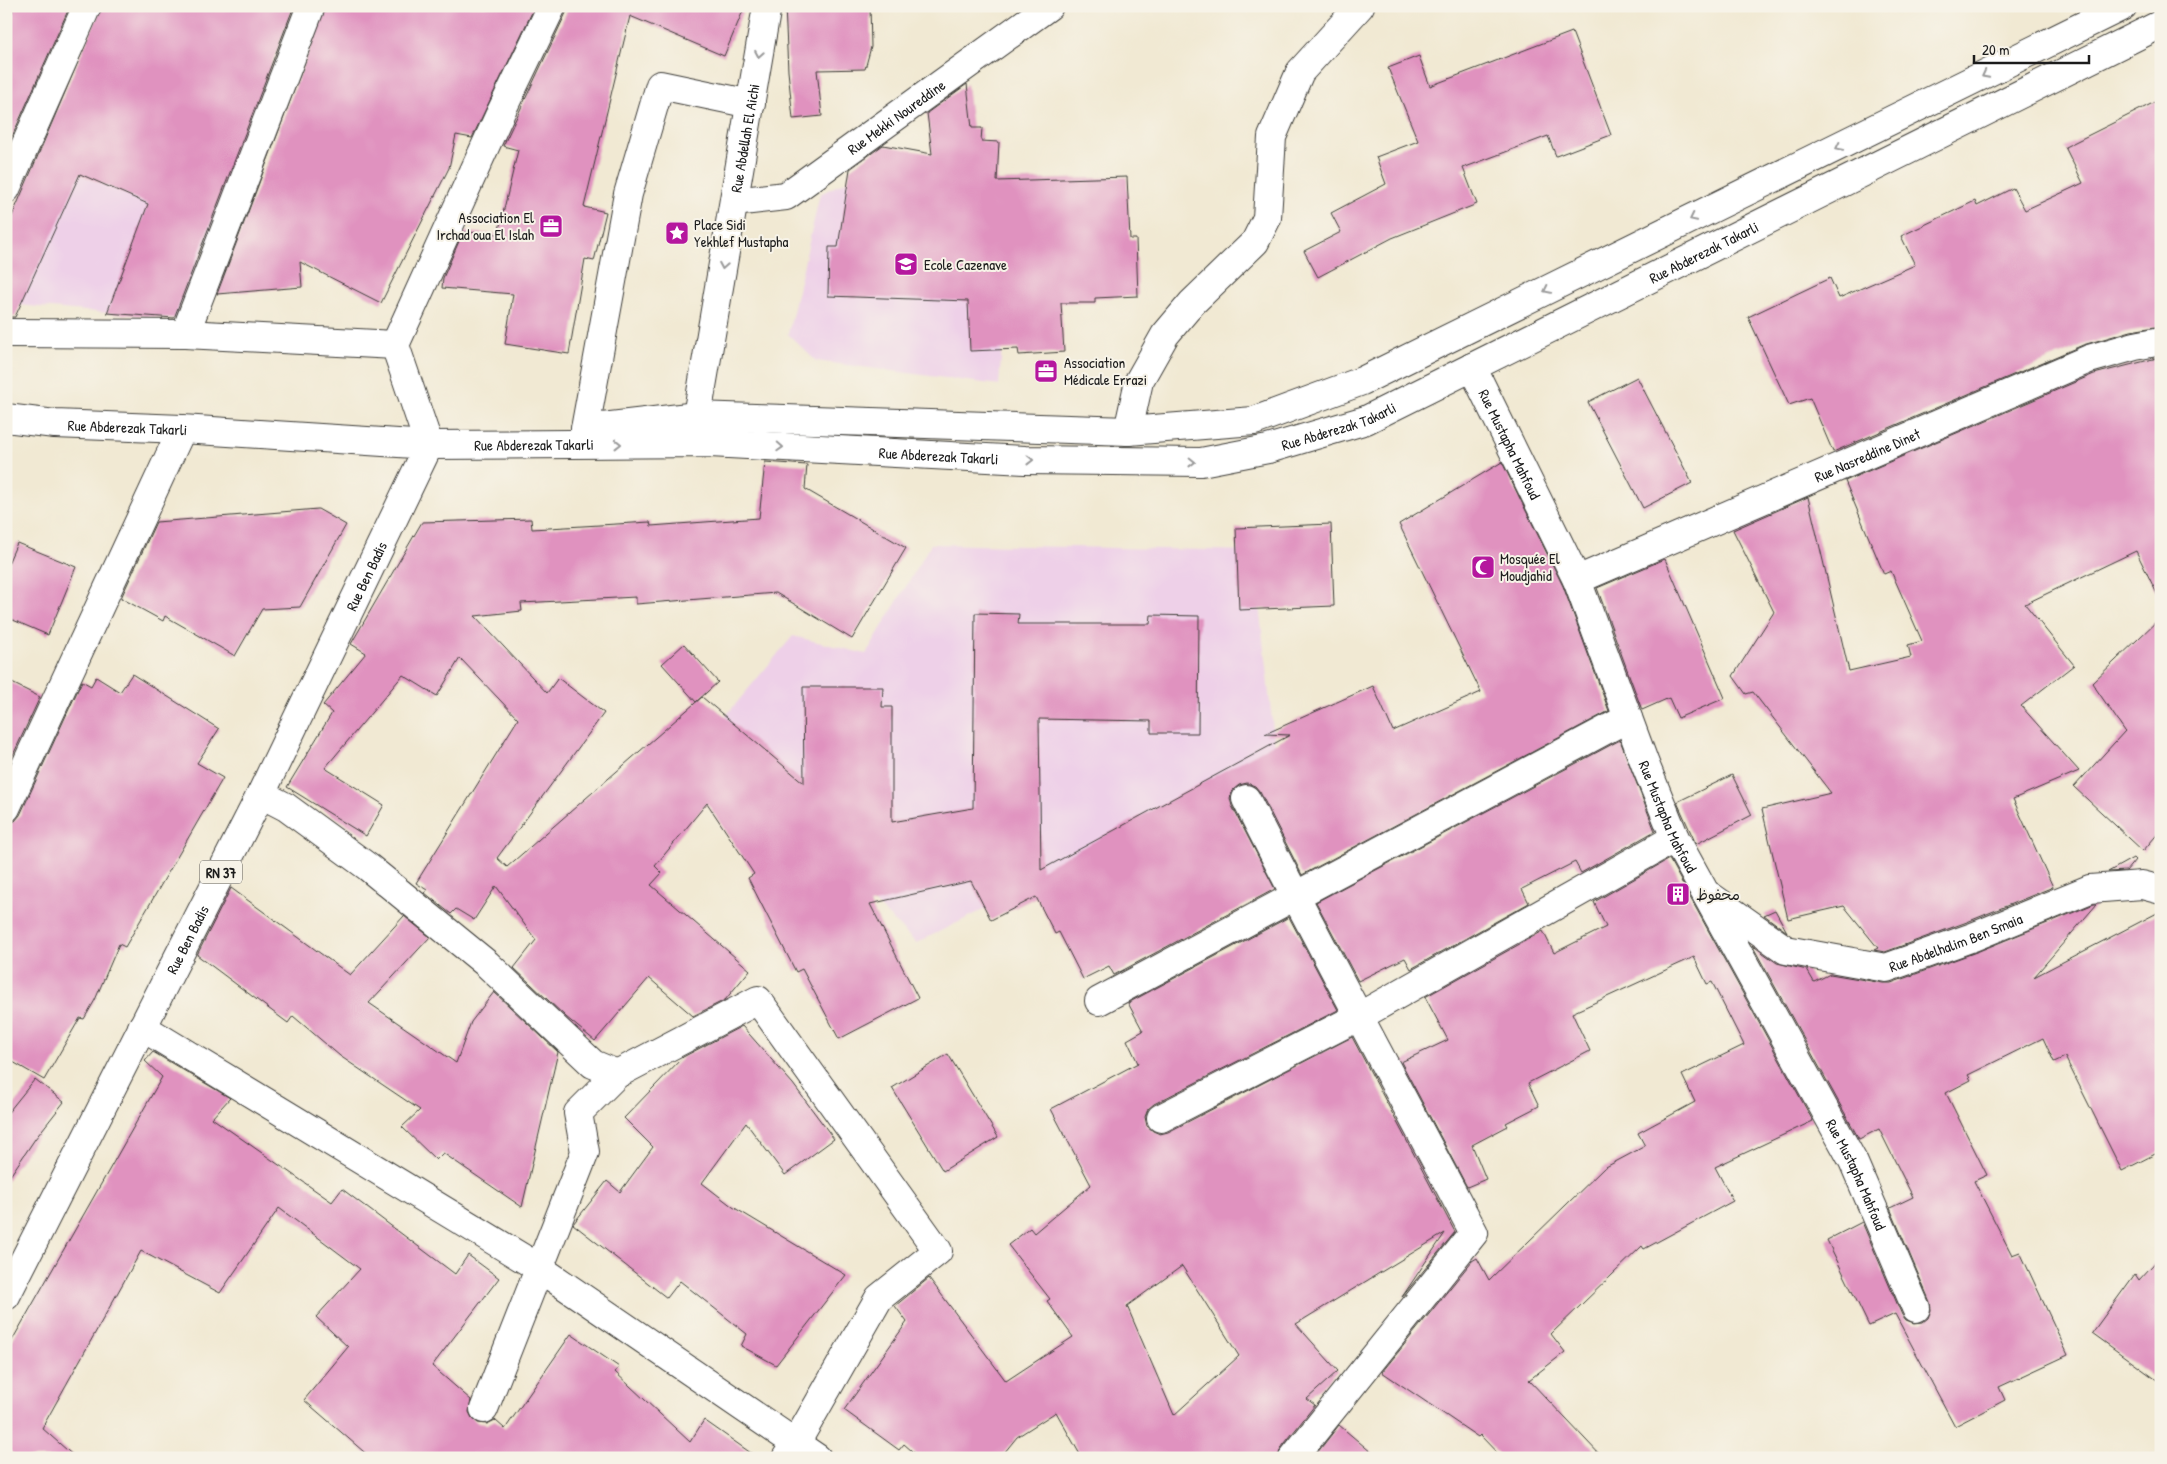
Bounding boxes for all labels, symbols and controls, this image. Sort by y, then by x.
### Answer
scale bar [1974,32,2090,64]
text: 20 m [1982,39,2009,60]
one-way arrow [755,50,765,59]
one-way arrow [1981,69,1990,79]
street label: Rue Mekki Noureddine [843,74,949,159]
street label: Rue Abdellah El Aichi [725,82,764,194]
one-way arrow [1835,141,1844,151]
place label: Association El Irchad oua El Islah [436,207,534,245]
one-way arrow [1689,212,1698,222]
office icon: Association El Irchad oua El Islah [538,213,564,239]
place label: Place Sidi Yekhlef Mustapha [694,214,788,252]
street label: Rue Abderezak Takarli [1645,216,1762,288]
place icon: Place Sidi Yekhlef Mustapha [664,220,690,246]
school or university icon: Ecole Cazenave [893,251,919,277]
place label: Ecole Cazenave [924,254,1007,275]
one-way arrow [718,262,728,271]
one-way arrow [1543,284,1552,294]
place label: Association Médicale Errazi [1064,352,1147,390]
office icon: Association Médicale Errazi [1033,358,1059,384]
street label: Rue Mustapha Mahfoud [1474,385,1546,503]
street label: Rue Abderezak Takarli [1279,396,1399,455]
street label: Rue Abderezak Takarli [67,414,188,440]
street label: Rue Nasreddine Dinet [1811,422,1924,487]
street label: Rue Abderezak Takarli [474,433,594,455]
one-way arrow [614,439,622,449]
one-way arrow [776,442,784,453]
street label: Rue Abderezak Takarli [878,442,999,469]
one-way arrow [1026,455,1034,465]
one-way arrow [1189,457,1197,467]
street label: Rue Ben Badis [340,538,392,614]
place label: Mosquée El Moudjahid [1500,548,1560,586]
mosque icon: Mosquée El Moudjahid [1470,554,1496,580]
street label: Rue Mustapha Mahfoud [1634,757,1703,876]
road number: RN 37 [200,860,242,884]
building icon: محفوظ [1665,881,1691,907]
place label: محفوظ [1696,884,1740,905]
street label: Rue Ben Badis [161,901,214,977]
street label: Rue Abdelhalim Ben Smaia [1886,907,2025,977]
street label: Rue Mustapha Mahfoud [1821,1115,1892,1233]

